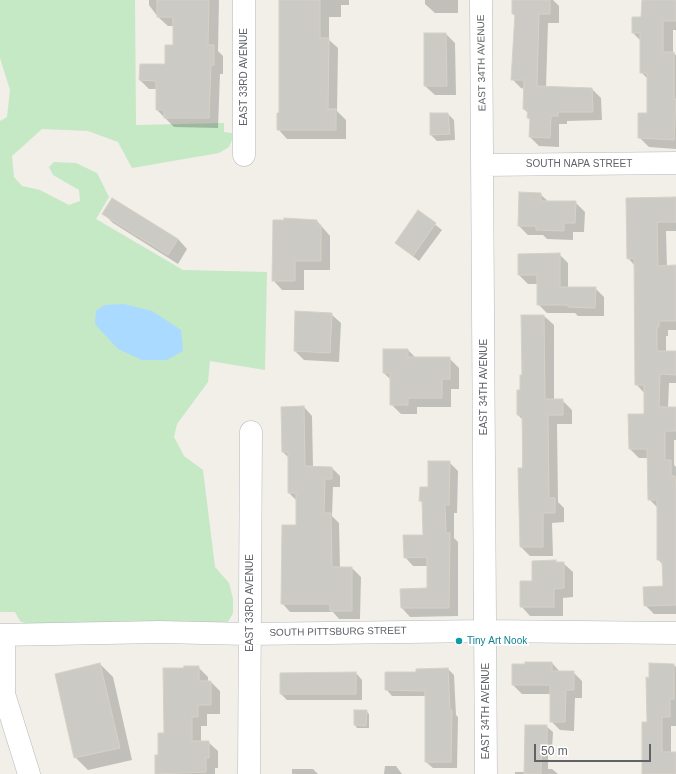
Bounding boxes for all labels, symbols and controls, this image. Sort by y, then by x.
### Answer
street label: EAST 34TH AVENUE [475,15,489,111]
street label: EAST 33RD AVENUE [238,28,250,126]
street label: SOUTH NAPA STREET [526,158,632,170]
street label: EAST 34TH AVENUE [478,339,490,435]
street label: EAST 33RD AVENUE [244,554,256,652]
street label: SOUTH PITTSBURG STREET [269,625,407,639]
place label: Tiny Art Nook [467,635,527,647]
marker: Tiny Art Nook [454,636,464,646]
street label: EAST 34TH AVENUE [480,663,492,759]
scale bar [536,736,653,762]
text: 50 m [541,744,568,758]

